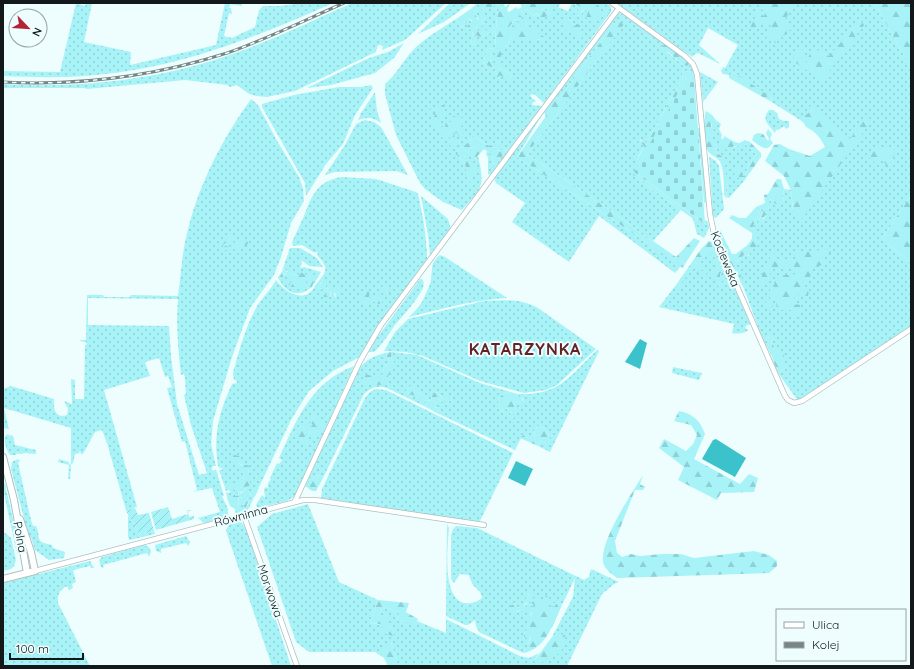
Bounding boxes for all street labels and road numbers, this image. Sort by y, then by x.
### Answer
street label: Kociewska [707,229,743,289]
street label: Równinna [212,501,269,530]
street label: Polna [10,520,31,554]
street label: Morwowa [254,562,287,619]

